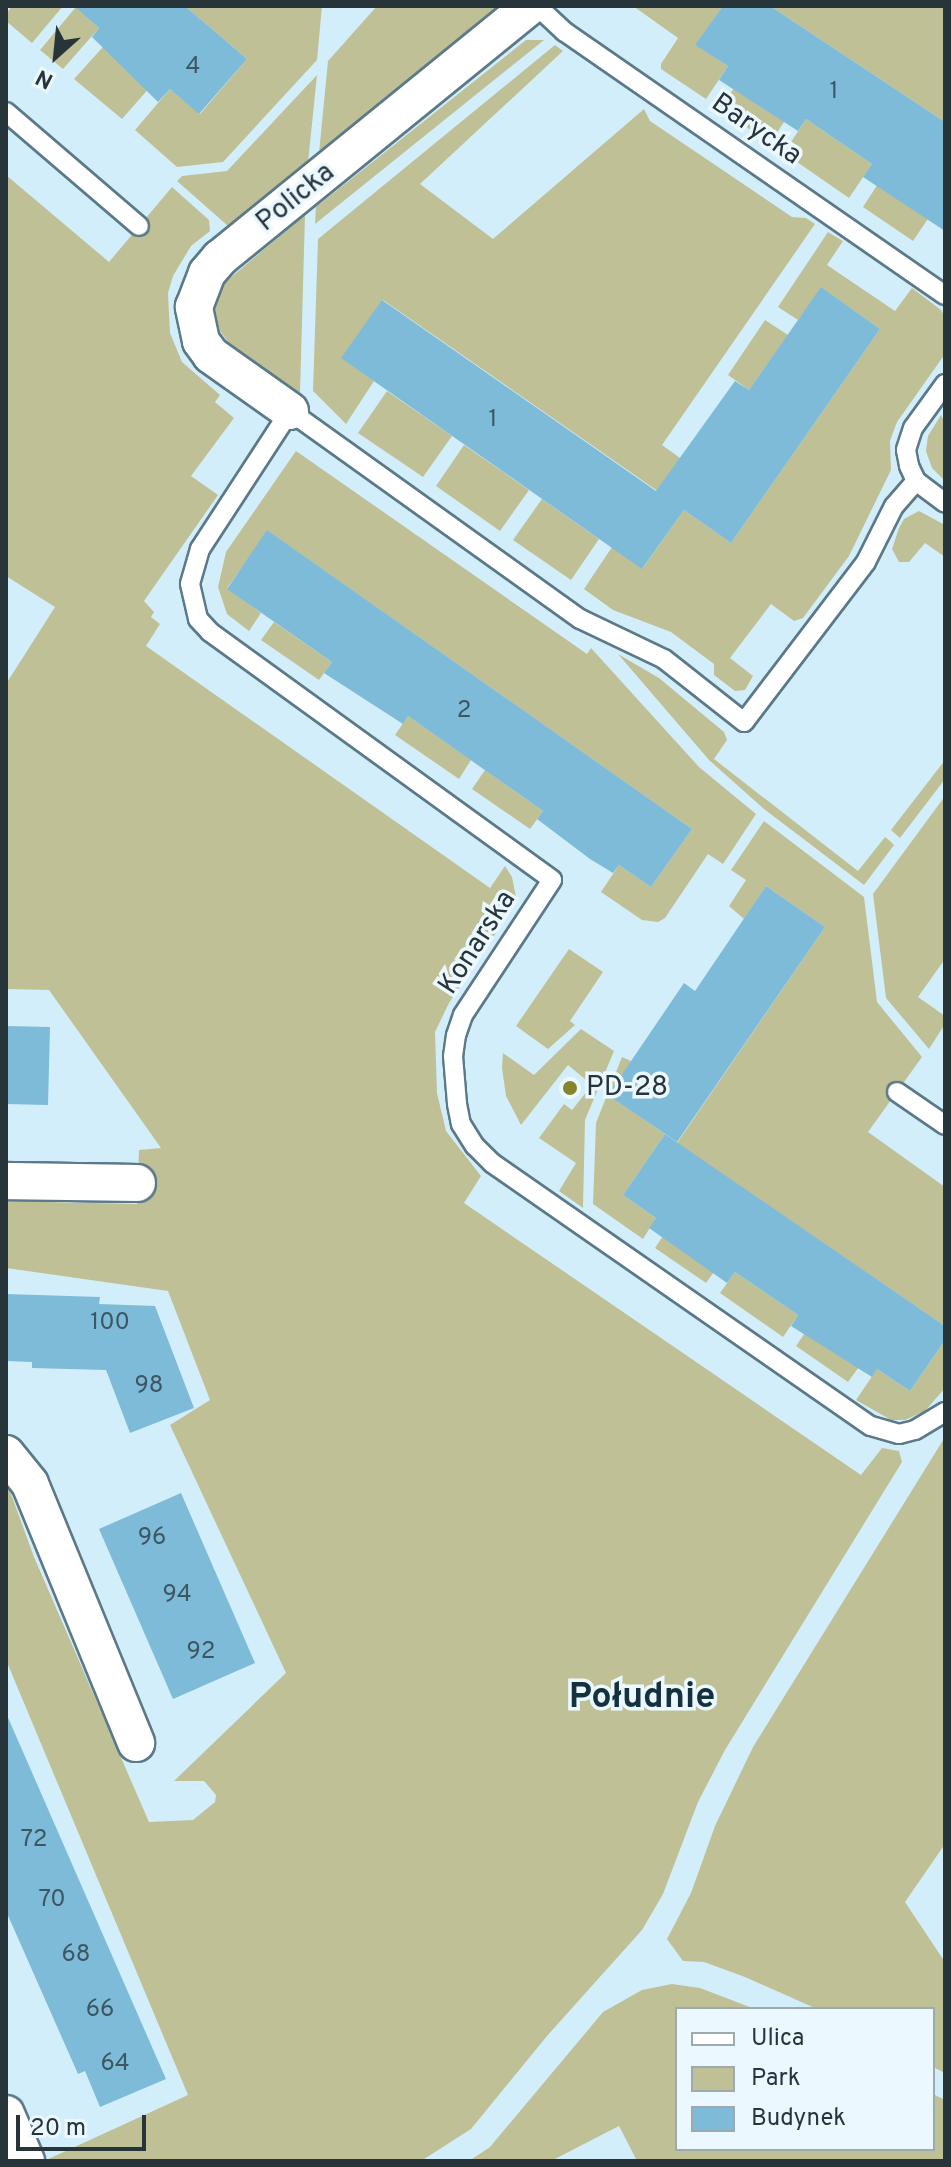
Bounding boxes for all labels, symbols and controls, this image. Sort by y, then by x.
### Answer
north arrow [16,16,96,96]
house number: 4 [186,54,200,82]
text: N [32,62,58,93]
house number: 1 [830,79,838,107]
street label: Barycka [704,87,808,173]
street label: Policka [250,156,342,240]
house number: 1 [489,407,497,435]
house number: 2 [457,698,471,726]
street label: Konarska [432,885,524,1001]
place label: PD-28 [586,1071,668,1105]
marker: PD-28 [561,1079,579,1097]
house number: 100 [90,1310,130,1338]
house number: 98 [135,1373,163,1401]
house number: 96 [138,1525,166,1553]
house number: 94 [162,1582,192,1610]
house number: 92 [186,1639,216,1667]
district label: Południe [569,1677,715,1721]
house number: 72 [21,1827,47,1855]
house number: 70 [38,1887,66,1915]
house number: 68 [62,1942,90,1970]
house number: 66 [86,1997,114,2025]
legend [675,2007,935,2151]
text: Ulica [751,2024,804,2054]
house number: 64 [100,2051,130,2079]
text: Park [751,2064,801,2094]
scale bar [20,2099,150,2149]
text: Budynek [751,2104,846,2134]
text: 20 m [30,2114,86,2144]

